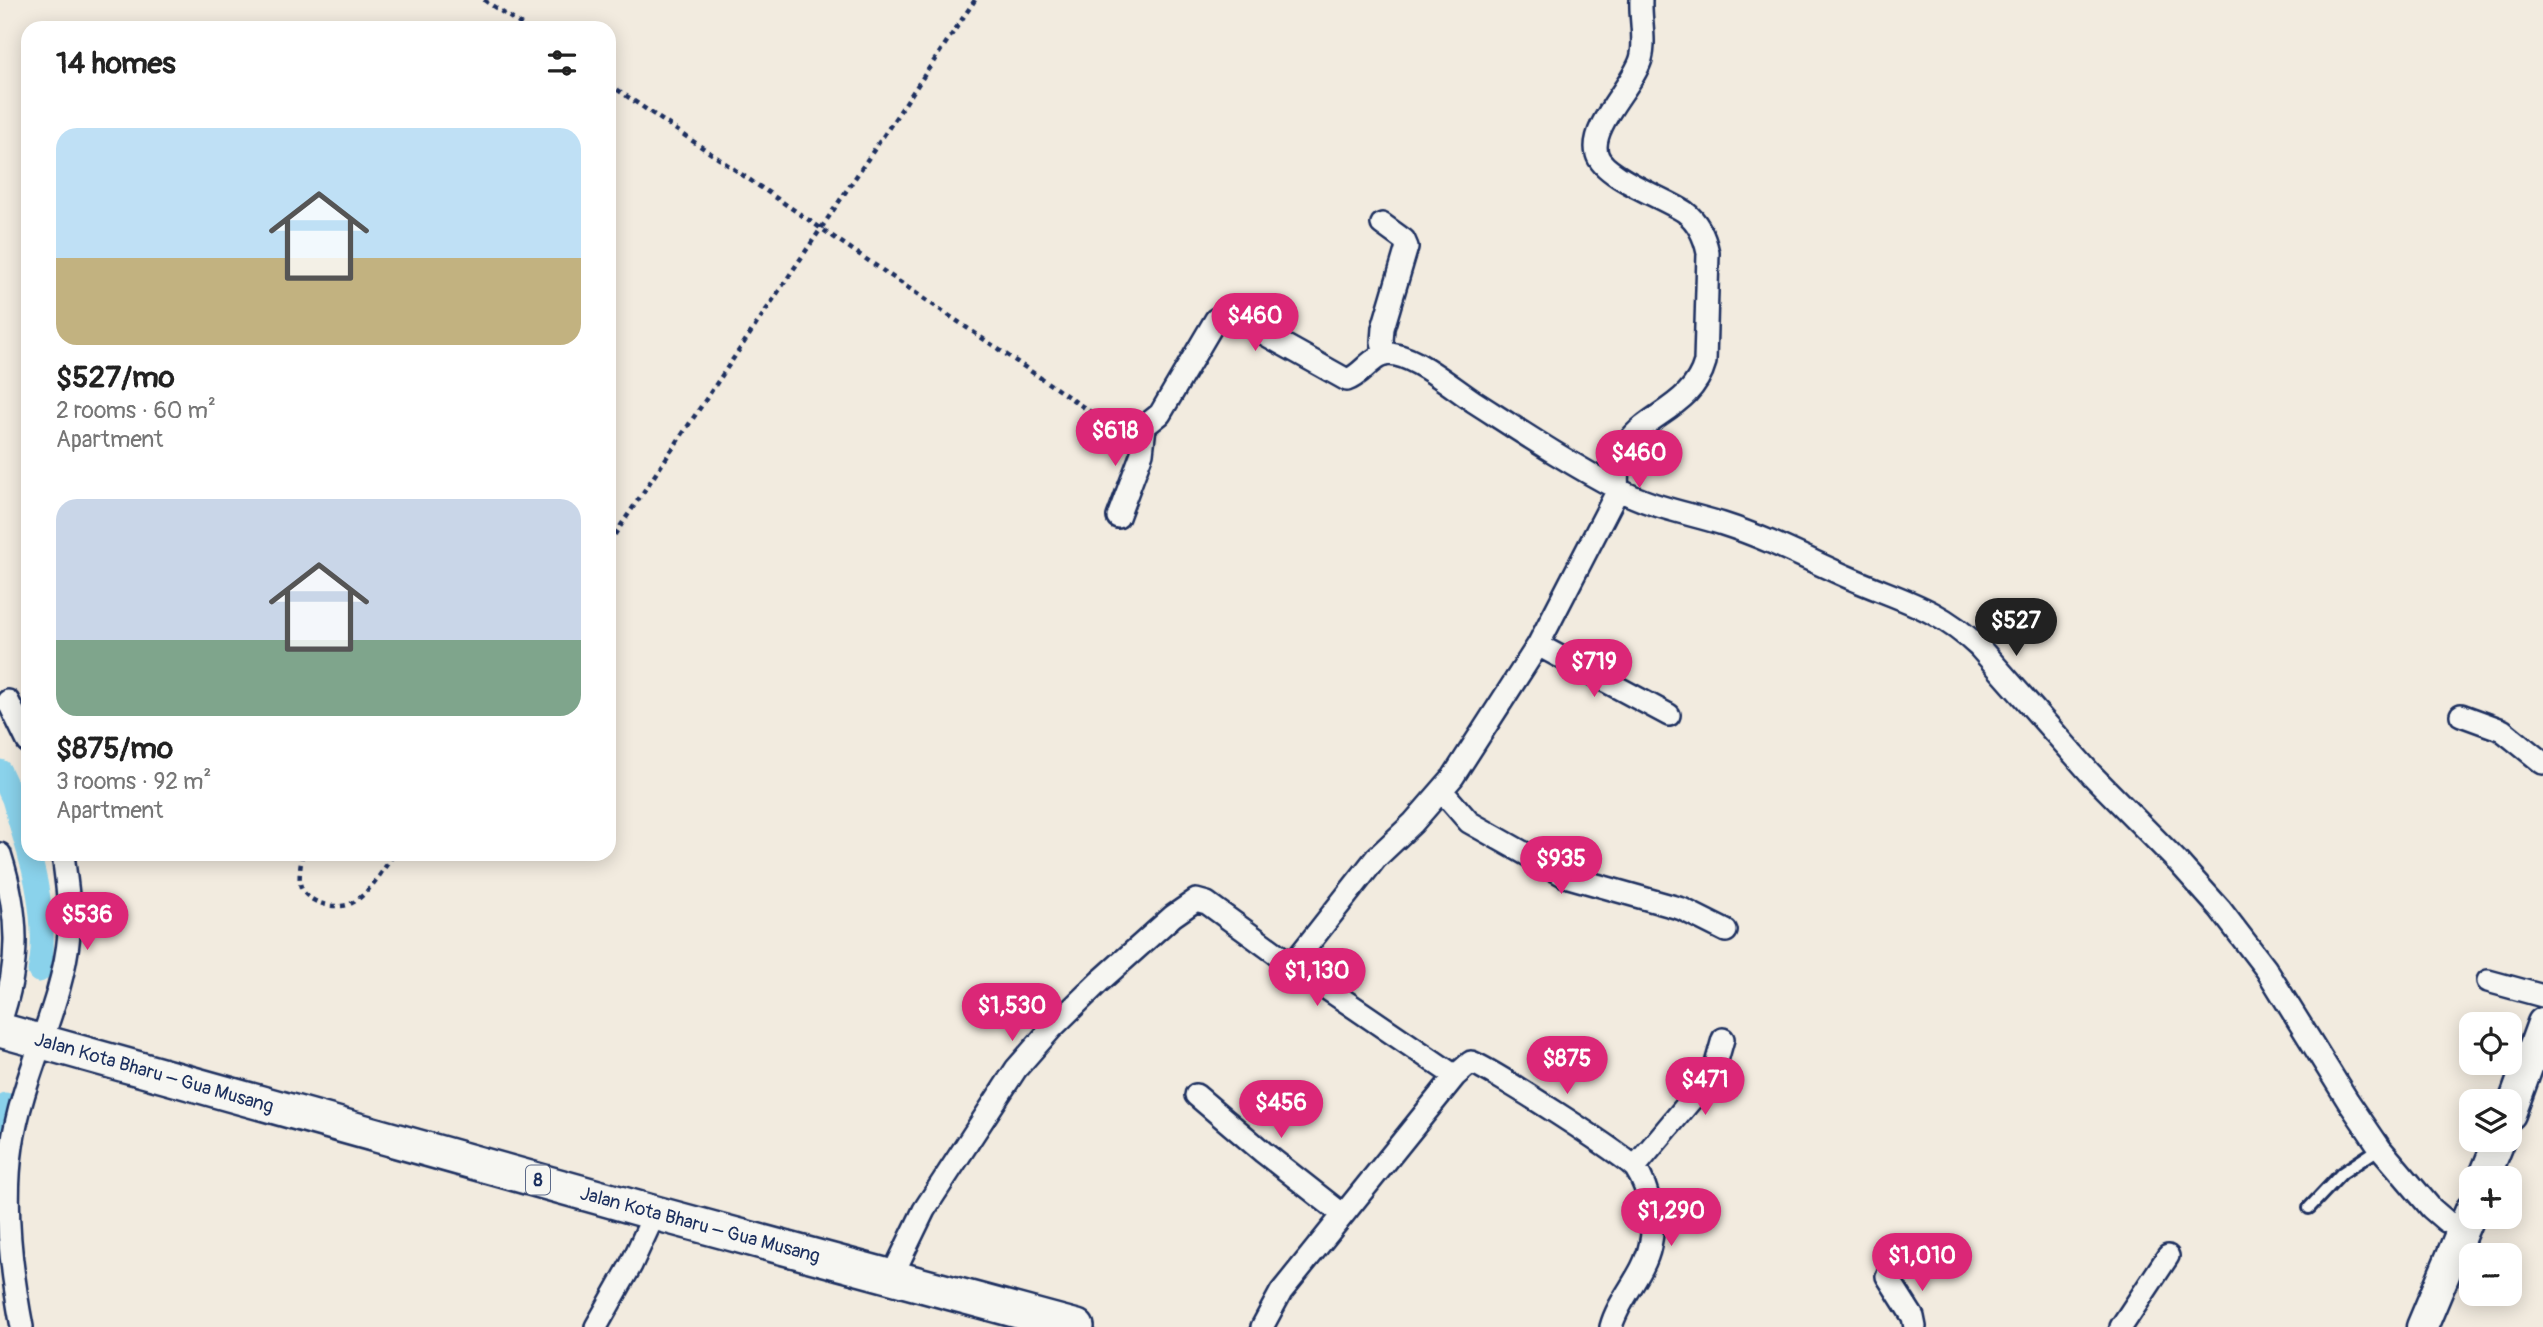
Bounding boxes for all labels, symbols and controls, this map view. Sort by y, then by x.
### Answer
icon: filters [543,44,581,82]
text: 14 homes [56,45,176,82]
icon: home [256,173,382,299]
pin: $460 [1214,294,1296,353]
text: $460 [1228,301,1282,330]
text: $527/mo [56,359,175,396]
text: 2 rooms · 60 m² [56,396,216,425]
pin: $618 [1074,408,1156,468]
text: $618 [1092,416,1138,445]
text: Apartment [56,425,163,454]
pin: $460 [1598,430,1680,490]
text: $460 [1612,438,1666,467]
icon: home [256,544,382,670]
pin: $527 [1975,598,2057,658]
text: $527 [1991,606,2041,635]
pin: $719 [1553,640,1635,699]
text: $719 [1571,647,1617,676]
text: $875/mo [56,730,173,767]
text: 3 rooms · 92 m² [56,767,211,796]
text: Apartment [56,796,163,825]
pin: $935 [1520,836,1602,896]
text: $935 [1536,844,1586,873]
pin: $536 [46,892,128,952]
text: $536 [61,900,113,929]
pin: $1,130 [1260,948,1374,1008]
text: $1,130 [1285,956,1349,985]
pin: $1,530 [955,984,1069,1043]
text: $1,530 [978,991,1046,1020]
map controls [2459,1012,2522,1306]
button: locate [2459,1012,2522,1075]
street label: Jalan Kota Bharu – Gua Musang [32,1027,276,1119]
pin: $875 [1526,1036,1608,1096]
text: $875 [1543,1044,1591,1073]
pin: $471 [1664,1058,1746,1117]
text: $471 [1682,1065,1728,1094]
pin: $456 [1240,1080,1322,1140]
text: $456 [1255,1088,1307,1117]
button: layers [2459,1089,2522,1152]
road number: 8 [526,1166,550,1195]
button: + [2459,1166,2522,1229]
street label: Jalan Kota Bharu – Gua Musang [577,1181,823,1269]
pin: $1,290 [1614,1188,1728,1248]
text: $1,290 [1637,1196,1705,1225]
pin: $1,010 [1865,1234,1979,1293]
text: $1,010 [1888,1241,1956,1270]
button: − [2459,1243,2522,1306]

